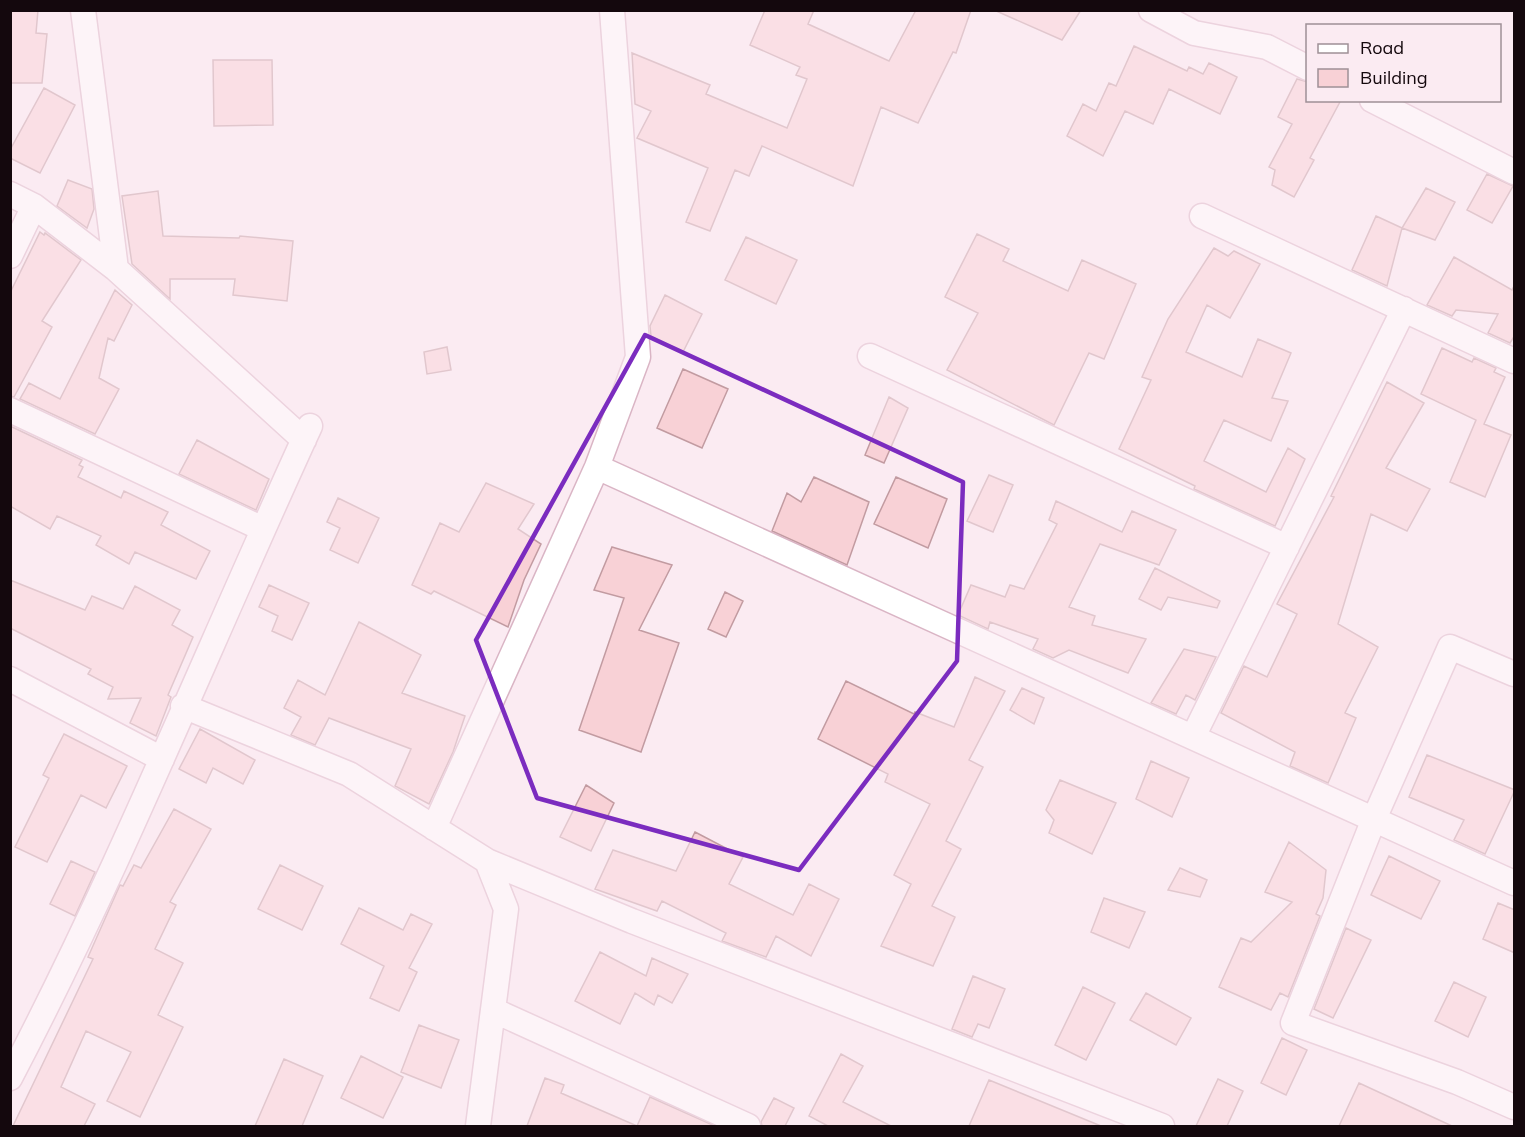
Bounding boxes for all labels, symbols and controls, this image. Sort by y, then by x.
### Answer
legend [1306,24,1501,102]
text: Road [1360,36,1404,59]
text: Building [1360,66,1428,89]

